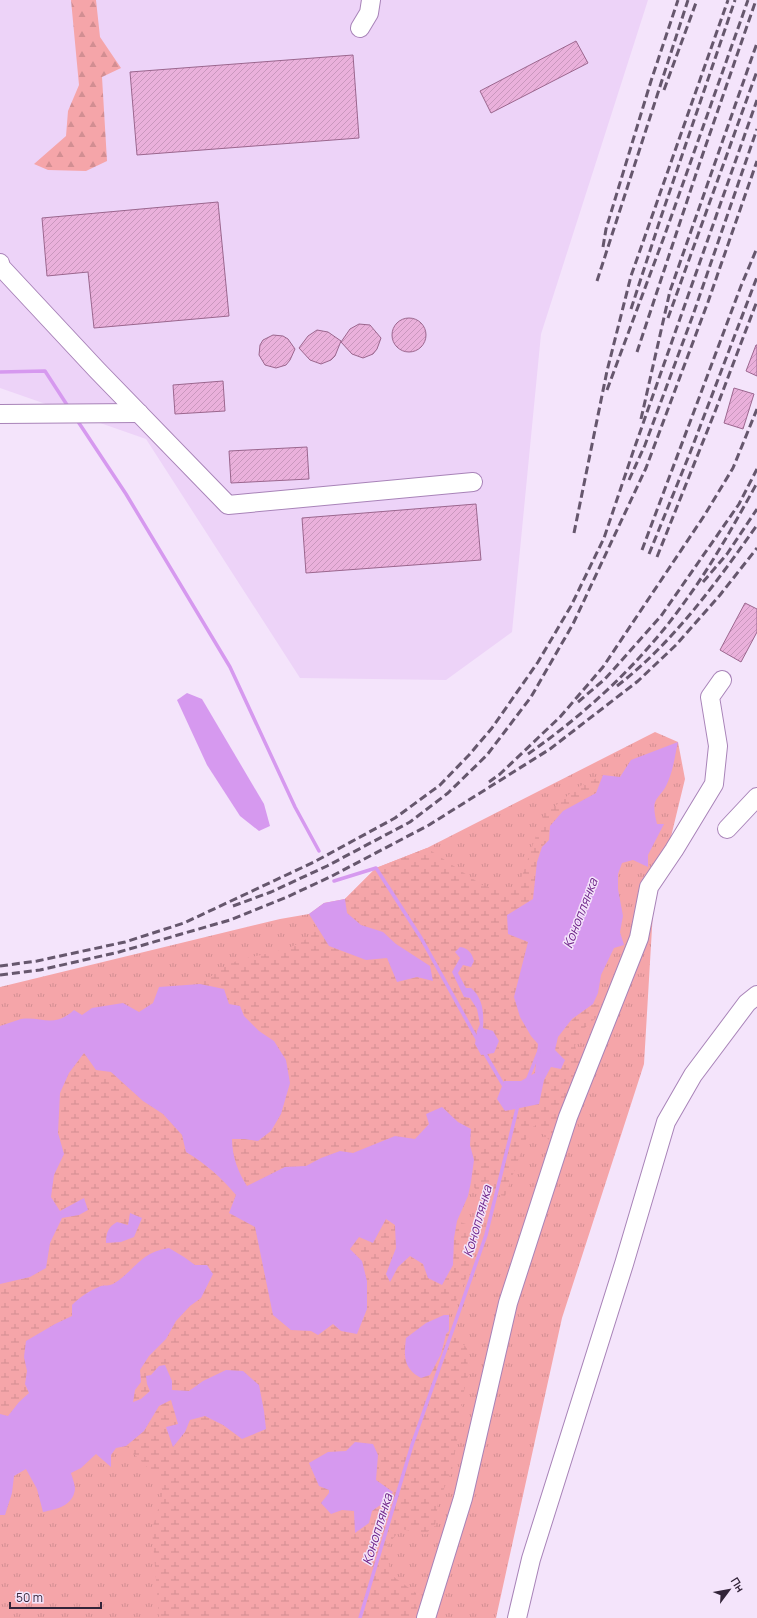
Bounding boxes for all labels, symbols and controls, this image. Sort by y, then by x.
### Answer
water label: Коноплянка [558,875,602,951]
water label: Коноплянка [458,1182,496,1259]
water label: Коноплянка [358,1490,397,1567]
north arrow [709,1570,749,1610]
text: Пн [728,1574,748,1595]
scale bar [10,1584,101,1610]
text: 50 m [16,1589,43,1606]

